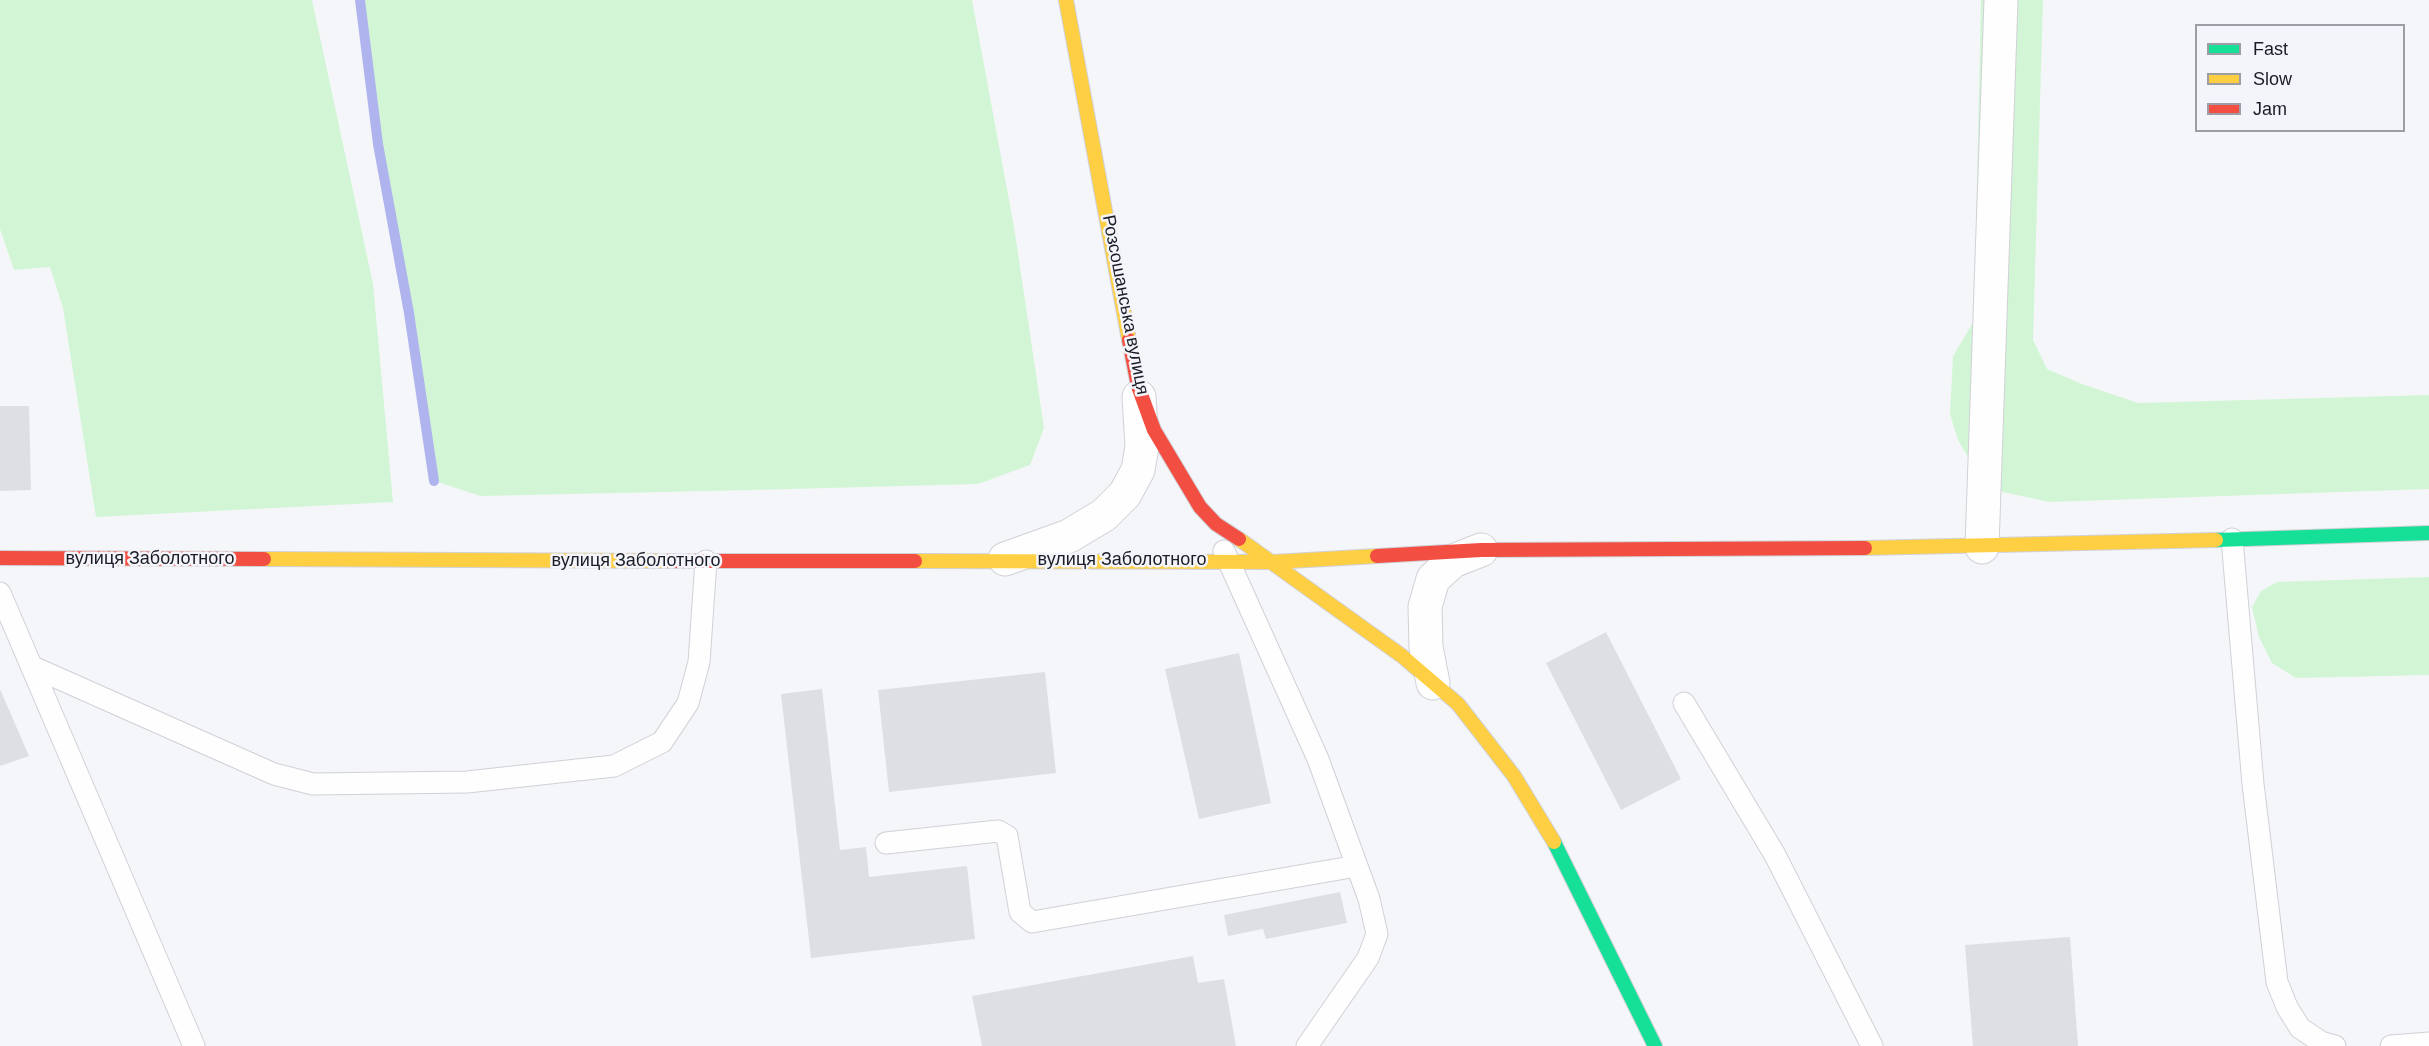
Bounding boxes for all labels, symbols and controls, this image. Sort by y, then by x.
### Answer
legend [2195,24,2405,132]
text: Fast [2253,39,2288,59]
text: Slow [2253,69,2292,89]
text: Jam [2253,99,2287,119]
street label: Розсошанська вулиця [1097,213,1153,397]
street label: вулиця Заболотного [66,548,234,570]
street label: вулиця Заболотного [1038,549,1206,571]
street label: вулиця Заболотного [552,550,720,572]

